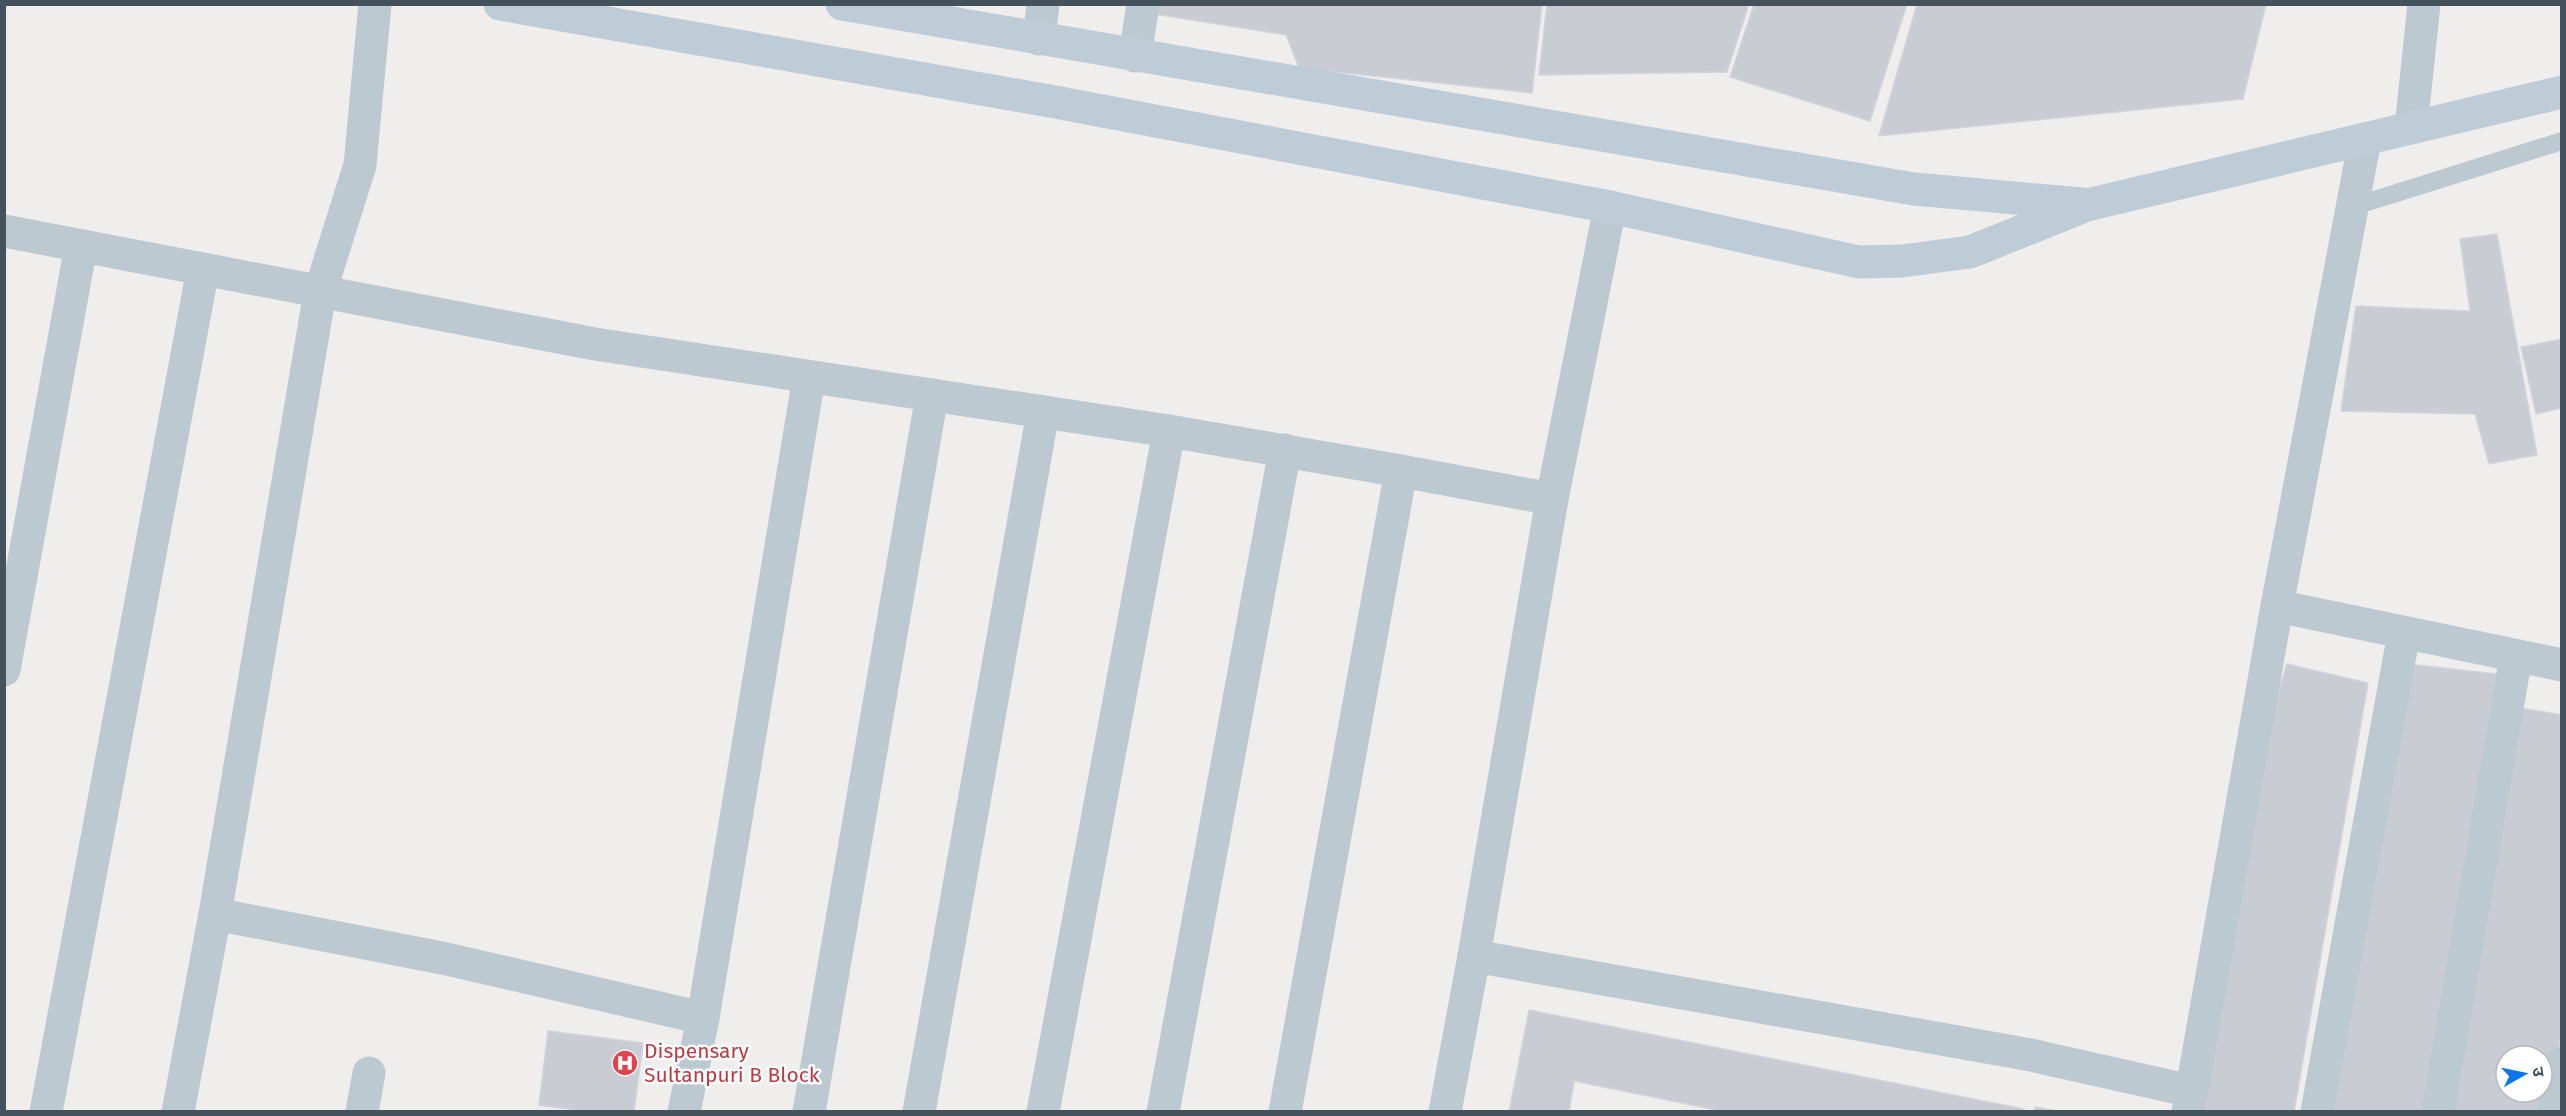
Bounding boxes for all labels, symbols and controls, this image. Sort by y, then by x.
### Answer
place label: Dispensary Sultanpuri B Block [644,1038,820,1088]
north arrow [2494,1044,2554,1104]
hospital icon: Dispensary Sultanpuri B Block [610,1048,640,1078]
text: उ [2528,1066,2549,1078]

